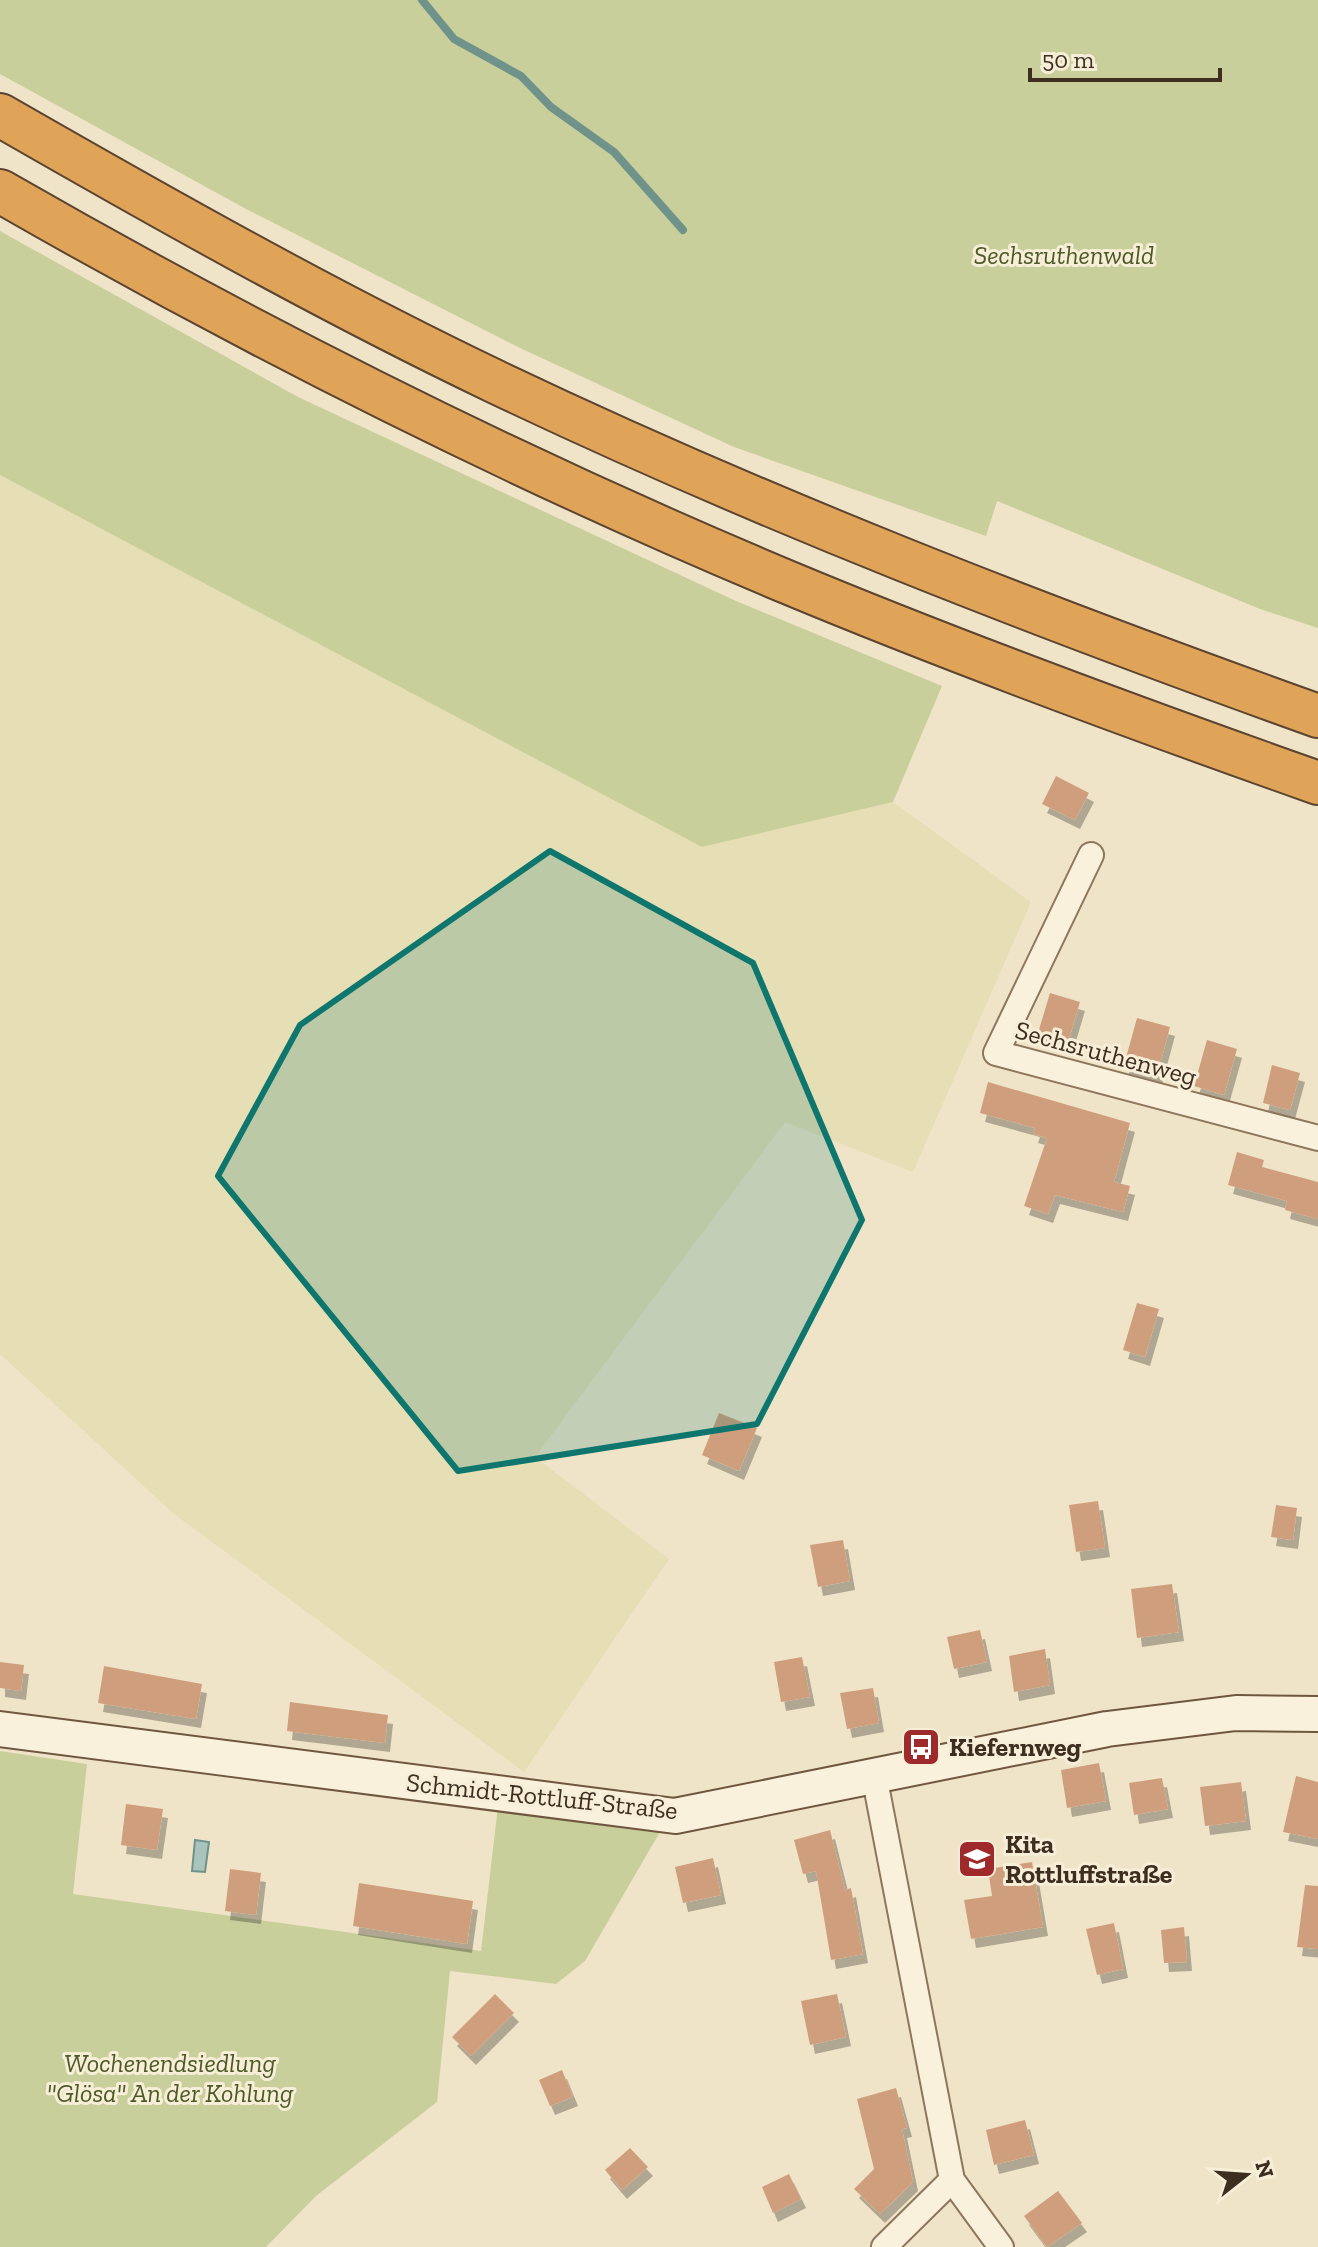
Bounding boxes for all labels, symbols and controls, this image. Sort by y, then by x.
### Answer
scale bar [1030,32,1220,82]
text: 50 m [1042,45,1095,74]
park label: Sechsruthenwald [974,239,1154,271]
street label: Sechsruthenweg [1012,1013,1200,1093]
bus stop icon: Kiefernweg [900,1726,942,1768]
place label: Kiefernweg [949,1731,1082,1763]
street label: Schmidt-Rottluff-Straße [405,1766,679,1826]
place label: Kita Rottluffstraße [1005,1828,1173,1890]
school or university icon: Kita Rottluffstraße [956,1838,998,1880]
park label: Wochenendsiedlung "Glösa" An der Kohlung [47,2047,294,2109]
north arrow [1206,2135,1286,2215]
text: N [1249,2157,1280,2182]

